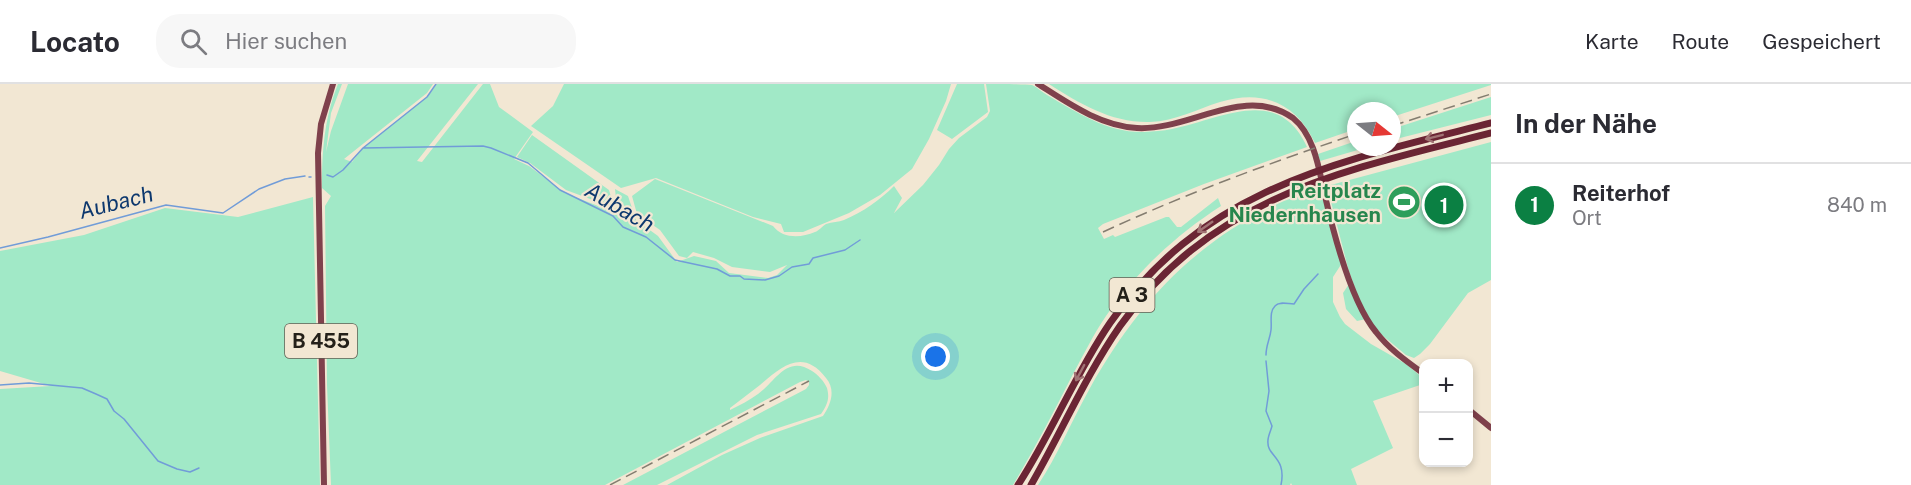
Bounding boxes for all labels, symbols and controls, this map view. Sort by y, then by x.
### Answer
search box [156,14,576,68]
text: Locato [30,25,120,58]
icon: search [177,25,210,58]
text: Hier suchen [225,28,347,54]
text: Karte [1585,29,1639,54]
text: Route [1672,29,1729,54]
text: Gespeichert [1762,29,1881,54]
north arrow [1347,102,1401,156]
text: In der Nähe [1515,108,1657,139]
one-way arrow [1425,132,1444,144]
water label: Aubach [581,177,659,237]
place label: Reitplatz Niedernhausen [1228,178,1381,227]
water label: Aubach [76,180,156,224]
text: Reiterhof [1572,180,1670,206]
pin: 1 [1424,182,1464,228]
sports icon: Reitplatz Niedernhausen [1386,184,1422,220]
text: 1 [1530,193,1539,217]
text: 840 m [1827,193,1887,217]
text: Ort [1572,206,1602,230]
one-way arrow [1198,220,1214,233]
road number: A 3 [1110,278,1154,312]
road number: B 455 [285,324,357,358]
your location [921,342,950,371]
map controls [1419,359,1473,467]
button: + [1419,359,1473,413]
one-way arrow [1074,364,1085,382]
button: − [1419,413,1473,467]

